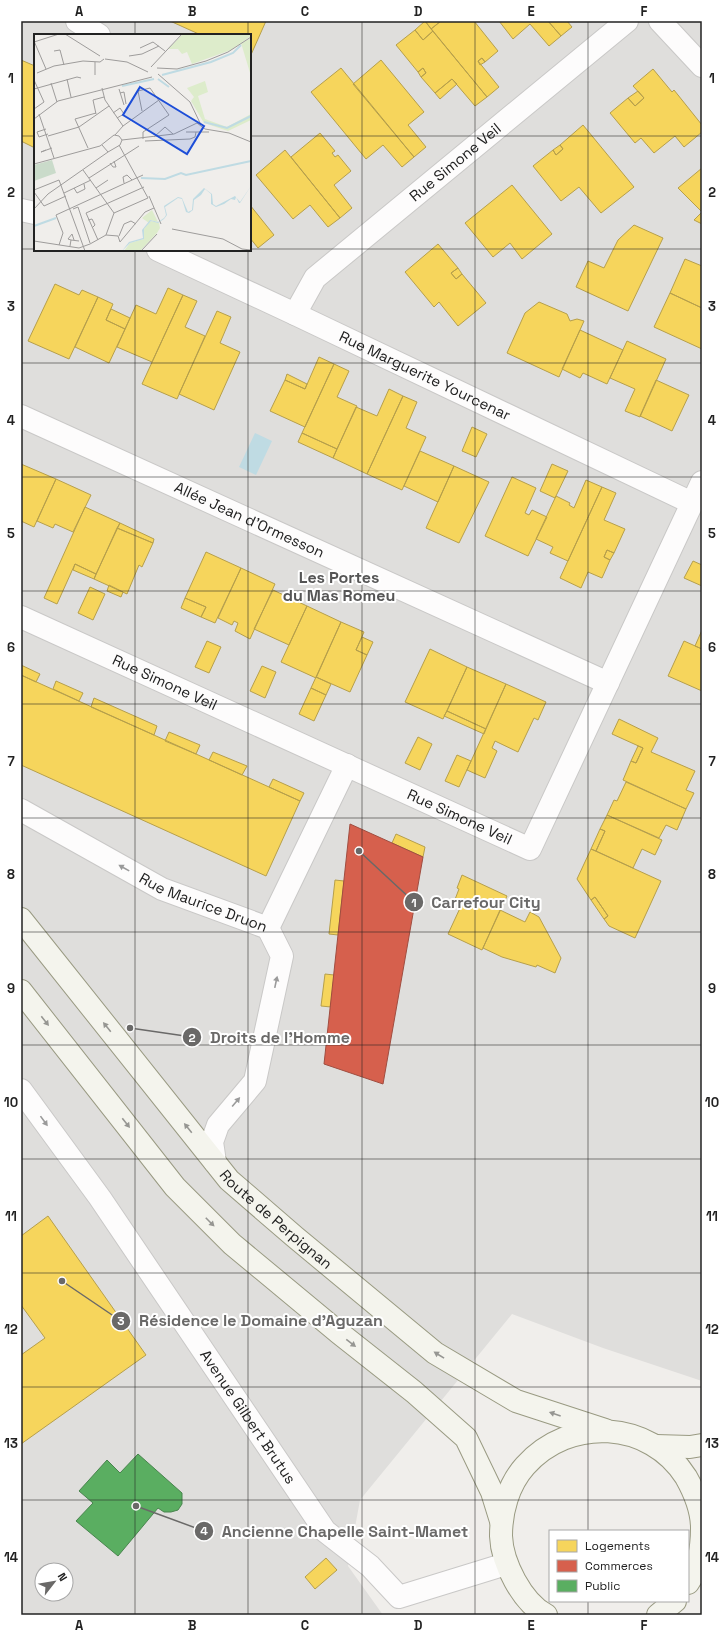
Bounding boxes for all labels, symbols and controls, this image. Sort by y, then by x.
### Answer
text: A [75,3,84,20]
text: B [188,3,197,20]
text: C [301,3,309,20]
text: D [414,3,423,20]
text: E [527,3,535,20]
text: F [641,3,648,20]
inset map [34,34,251,251]
text: 1 [8,70,14,87]
text: 1 [709,70,715,87]
street label: Rue Simone Veil [405,119,505,205]
text: 2 [7,184,15,201]
text: 2 [708,184,716,201]
text: 3 [7,298,15,315]
text: 3 [708,298,716,315]
street label: Rue Marguerite Yourcenar [336,326,514,424]
text: 4 [7,412,15,429]
text: 4 [708,412,716,429]
street label: Allée Jean d'Ormesson [172,477,328,562]
text: 5 [7,525,15,542]
text: 5 [708,525,716,542]
district label: Les Portes du Mas Romeu [283,567,395,606]
text: 6 [7,639,15,656]
text: 6 [708,639,716,656]
street label: Rue Simone Veil [110,650,220,714]
text: 7 [7,753,15,770]
text: 7 [708,753,716,770]
street label: Rue Simone Veil [404,784,515,849]
one-way arrow [118,864,130,871]
text: 8 [7,866,15,883]
text: 8 [708,866,716,883]
street label: Rue Maurice Druon [136,868,270,936]
callout: Carrefour City [404,888,549,916]
text: Carrefour City [431,892,541,913]
text: 1 [411,895,417,911]
one-way arrow [274,976,280,988]
text: 9 [7,980,15,997]
text: 9 [708,980,716,997]
one-way arrow [41,1016,50,1027]
one-way arrow [102,1021,111,1032]
callout: Droits de l'Homme [182,1023,358,1051]
text: Droits de l'Homme [210,1027,350,1048]
text: 2 [188,1030,196,1046]
text: 10 [4,1094,18,1111]
text: 10 [705,1094,719,1111]
one-way arrow [232,1097,241,1108]
one-way arrow [40,1116,48,1127]
one-way arrow [122,1118,130,1129]
one-way arrow [183,1123,192,1133]
street label: Route de Perpignan [216,1166,337,1273]
text: 11 [5,1208,17,1225]
text: 11 [706,1208,718,1225]
one-way arrow [205,1217,215,1227]
callout: Résidence le Domaine d'Aguzan [111,1307,391,1335]
text: Résidence le Domaine d'Aguzan [139,1310,383,1331]
text: 3 [117,1313,125,1329]
text: 12 [4,1321,18,1338]
text: 12 [705,1321,719,1338]
one-way arrow [346,1339,357,1347]
street label: Avenue Gilbert Brutus [196,1346,300,1487]
one-way arrow [434,1351,444,1359]
one-way arrow [548,1410,560,1416]
text: 13 [4,1435,18,1452]
text: 13 [705,1435,719,1452]
callout: Ancienne Chapelle Saint-Mamet [194,1517,476,1545]
text: Ancienne Chapelle Saint-Mamet [222,1521,468,1542]
text: 4 [200,1523,208,1539]
legend [549,1530,689,1602]
text: Logements [585,1538,650,1554]
text: 14 [4,1549,18,1566]
text: 14 [705,1549,719,1566]
text: Commerces [585,1558,653,1574]
north arrow [34,1562,74,1602]
text: N [55,1570,70,1584]
text: Public [585,1578,620,1594]
text: A [75,1617,84,1634]
text: B [188,1617,197,1634]
text: C [301,1617,309,1634]
text: D [414,1617,423,1634]
text: E [527,1617,535,1634]
text: F [641,1617,648,1634]

